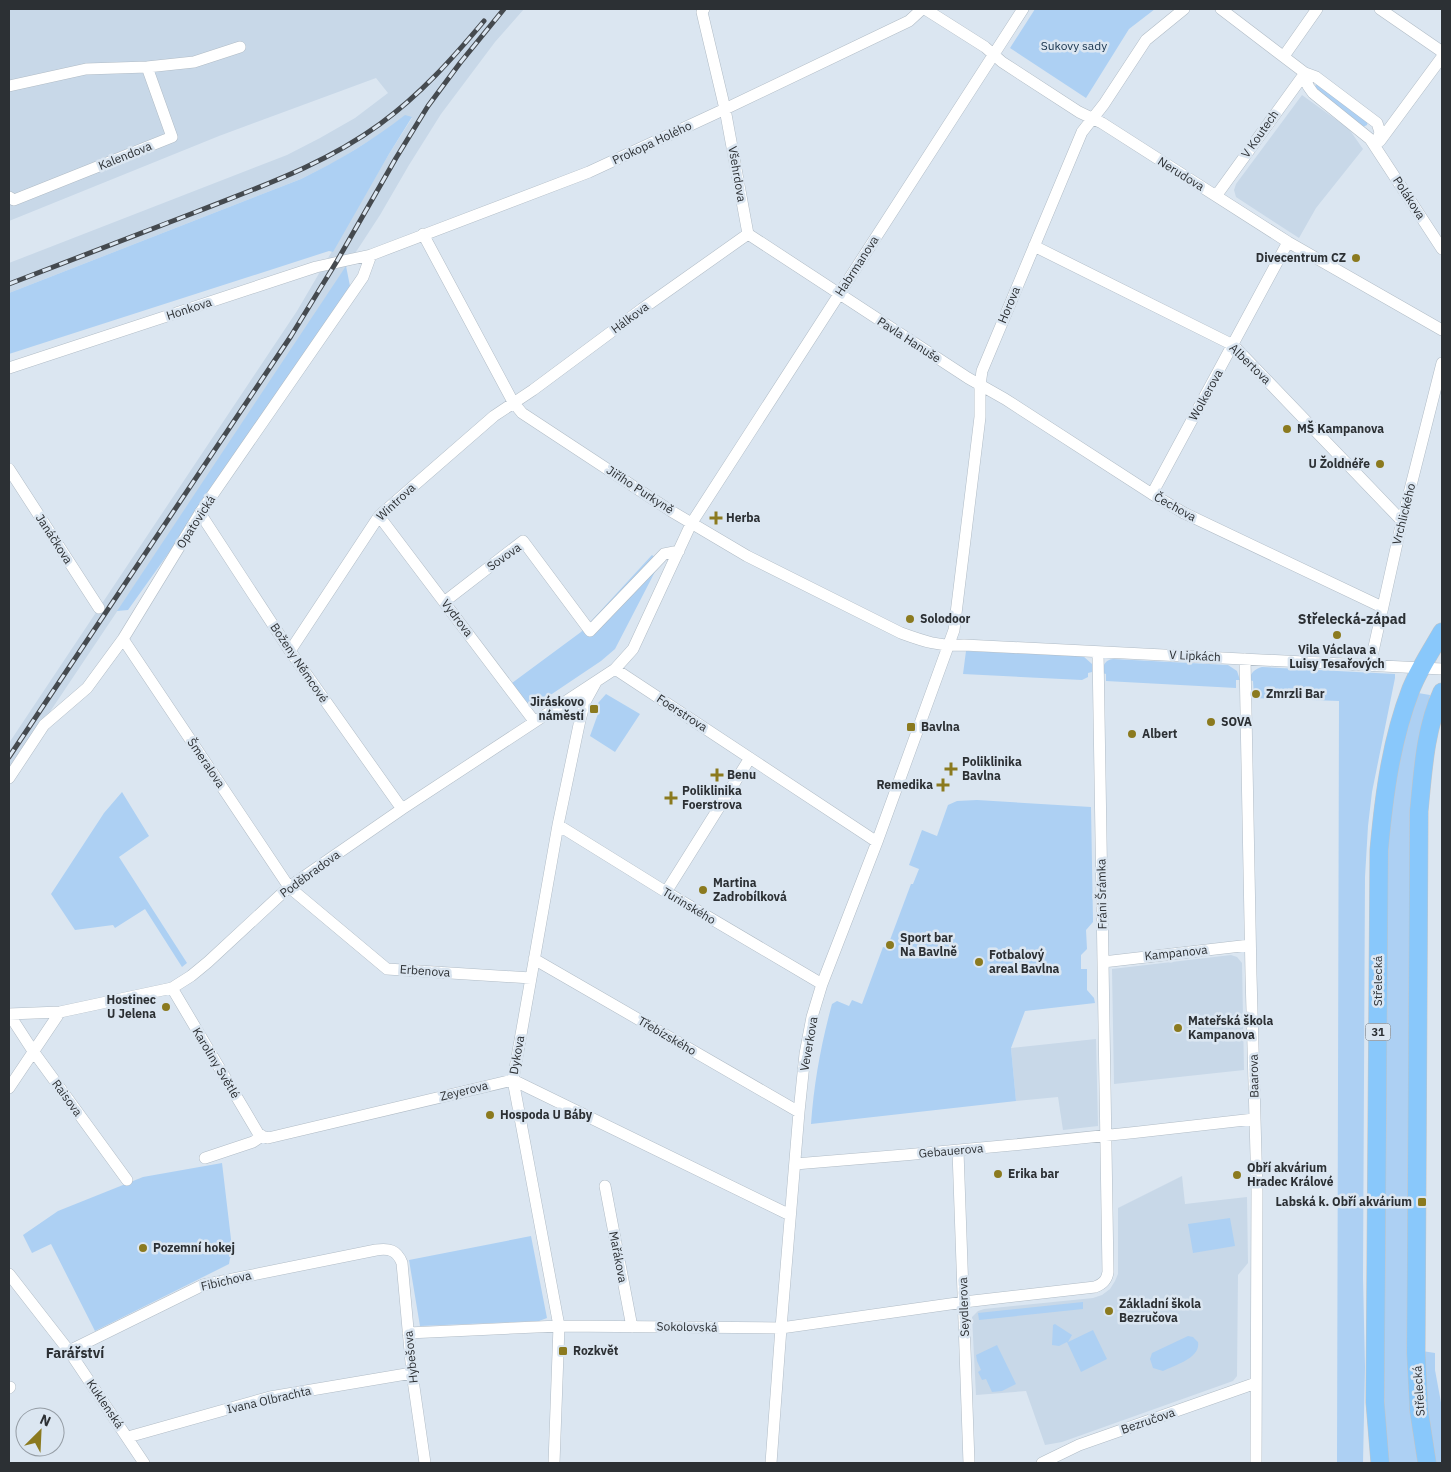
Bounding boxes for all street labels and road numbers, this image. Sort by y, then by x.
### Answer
street label: V Koutech [1238,107,1281,160]
street label: Prokopa Holého [610,117,694,167]
street label: Kalendova [96,138,154,173]
street label: Všehrdova [725,145,750,204]
street label: Nerudova [1155,153,1208,194]
street label: Polákova [1390,173,1429,223]
street label: Habrmanova [832,232,882,299]
street label: Horova [994,284,1023,325]
street label: Honkova [164,294,214,323]
street label: Hálkova [608,299,652,336]
street label: Pavla Hanuše [875,313,944,366]
street label: Albertova [1226,340,1275,387]
street label: Wolkerova [1185,366,1226,423]
street label: Jiřího Purkyně [604,462,677,517]
street label: Wintrova [373,479,419,523]
street label: Vrchlického [1389,481,1418,546]
street label: Čechova [1152,489,1199,524]
street label: Opatovická [173,492,219,551]
street label: Janáčkova [33,511,76,567]
street label: Sovova [484,539,524,574]
street label: Vydrova [438,596,477,640]
street label: Boženy Němcové [267,620,332,706]
street label: V Lipkách [1169,647,1221,664]
street label: Foerstrova [654,691,711,735]
street label: Šmeralova [184,735,229,791]
street label: Poděbradova [277,846,343,900]
street label: Fráni Šrámka [1093,858,1110,930]
street label: Turinského [660,884,719,927]
street label: Kampanova [1144,942,1209,963]
street label: Střelecká [1370,955,1385,1006]
street label: Erbenova [399,961,451,980]
street label: Třebízského [635,1013,699,1058]
street label: Veverkova [796,1015,821,1072]
road number: 31 [1366,1024,1390,1040]
street label: Karoliny Světlé [189,1025,244,1101]
street label: Dykova [506,1034,527,1075]
street label: Baarova [1246,1053,1261,1098]
street label: Raisova [49,1076,86,1119]
street label: Zeyerova [438,1077,490,1104]
street label: Gebauerova [918,1140,985,1161]
street label: Mařákova [606,1230,631,1284]
street label: Fibichova [199,1267,253,1294]
street label: Seydlerova [955,1276,972,1337]
street label: Sokolovská [656,1318,718,1335]
street label: Hybešova [400,1329,421,1384]
street label: Střelecká [1409,1365,1428,1417]
street label: Kuklenská [84,1376,128,1432]
street label: Ivana Olbrachta [225,1382,313,1416]
street label: Bezručova [1119,1404,1177,1437]

